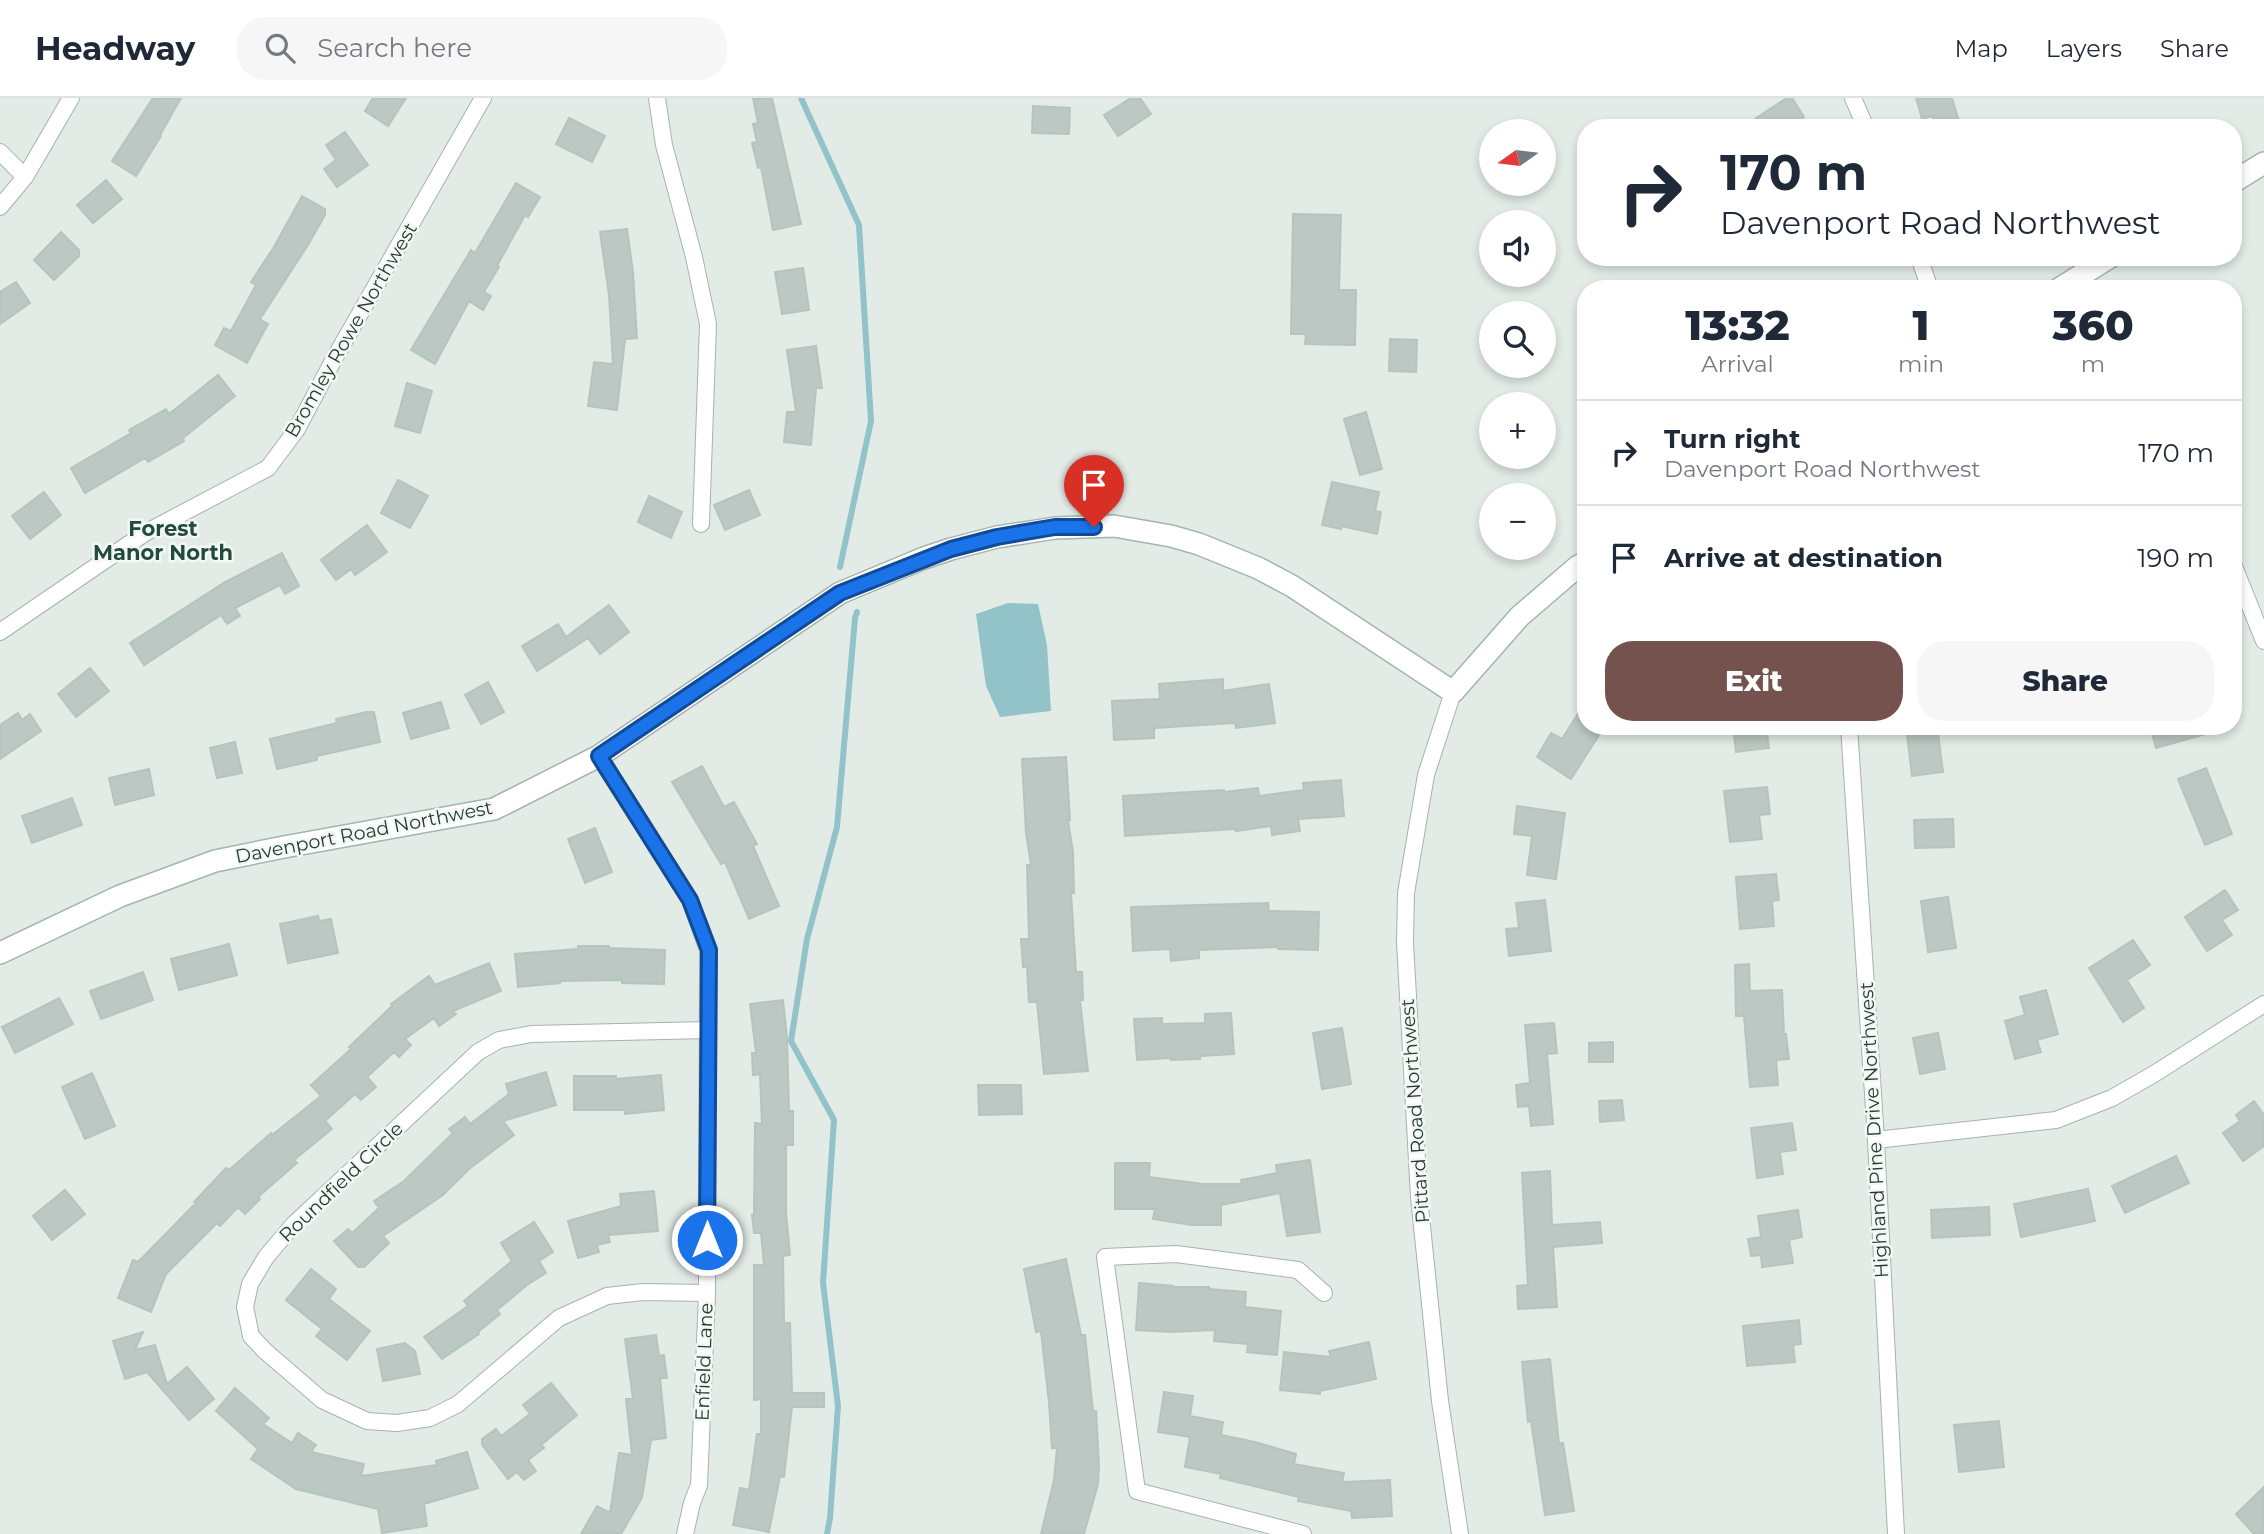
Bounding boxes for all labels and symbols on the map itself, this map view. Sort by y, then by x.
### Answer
north arrow [1479,119,1556,196]
street label: Bromley Rowe Northwest [280,218,422,442]
pin [1064,455,1124,527]
district label: Forest Manor North [93,516,233,565]
street label: Davenport Road Northwest [233,796,495,868]
street label: Highland Pine Drive Northwest [1855,981,1893,1279]
street label: Pittard Road Northwest [1396,998,1434,1224]
street label: Roundfield Circle [274,1117,408,1247]
position arrow [670,1203,744,1277]
street label: Enfield Lane [690,1302,718,1422]

